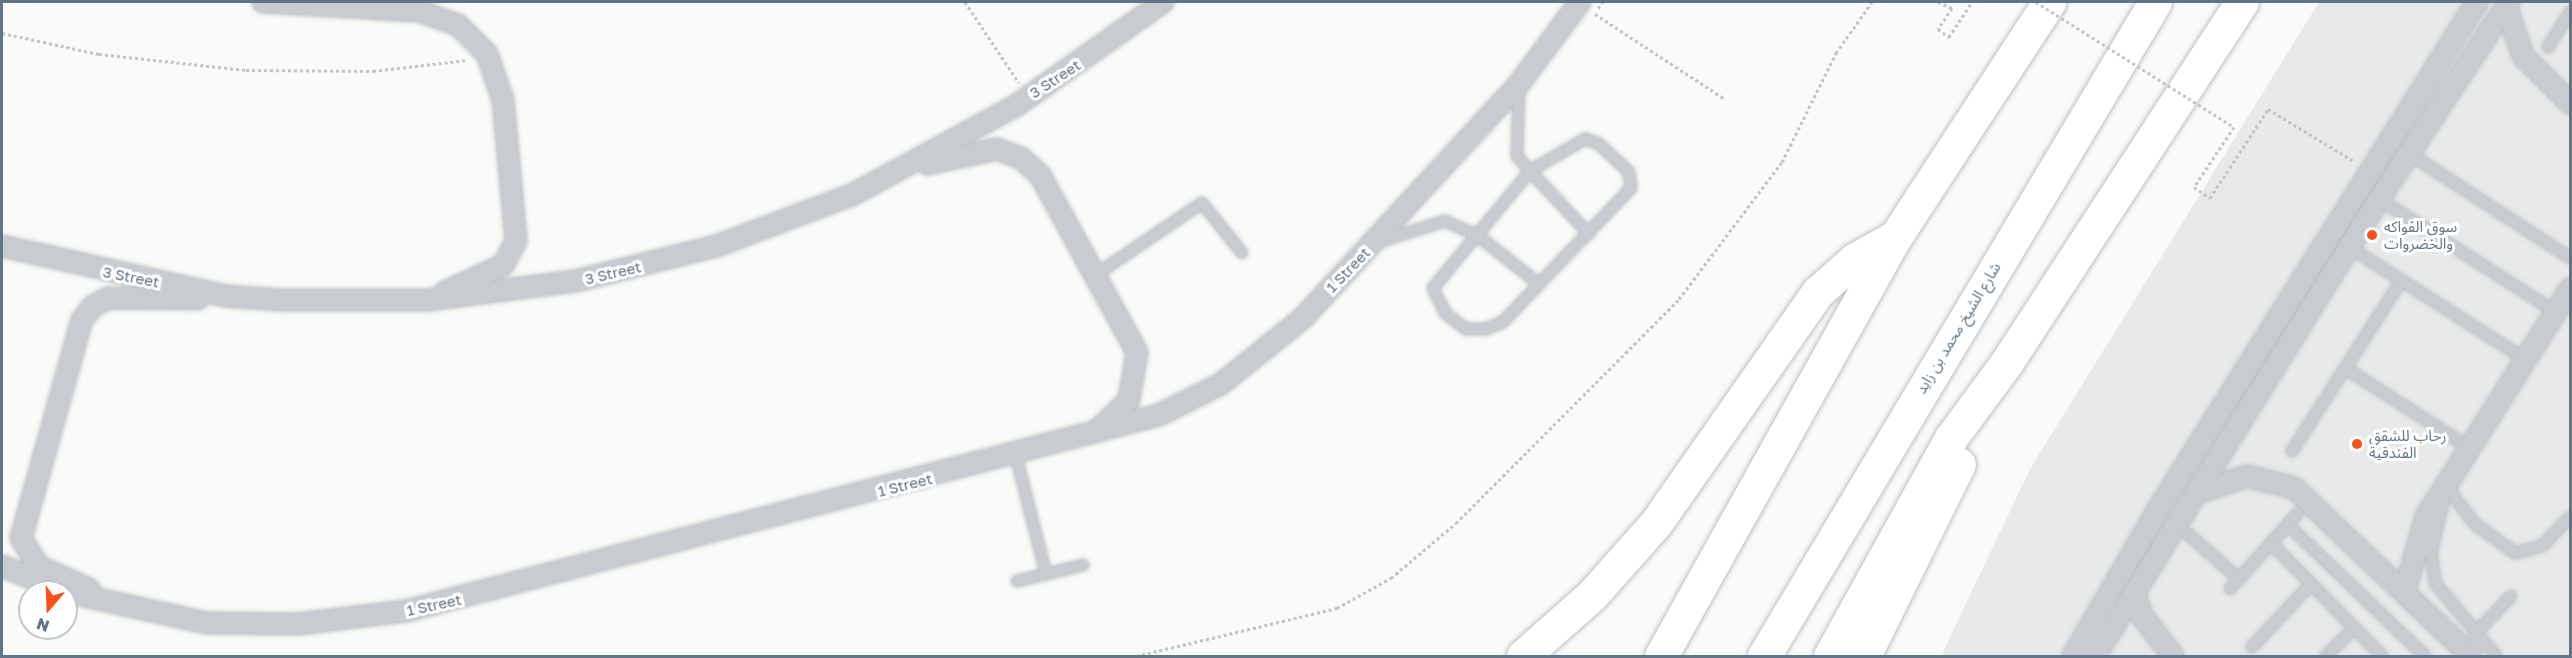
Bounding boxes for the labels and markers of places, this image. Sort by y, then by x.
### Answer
place label: سوق الفواكه والخضروات [2384,217,2457,252]
marker: سوق الفواكه والخضروات [2365,228,2379,242]
place label: رحاب للشقق الفندقية [2369,426,2446,461]
marker: رحاب للشقق الفندقية [2350,437,2364,451]

